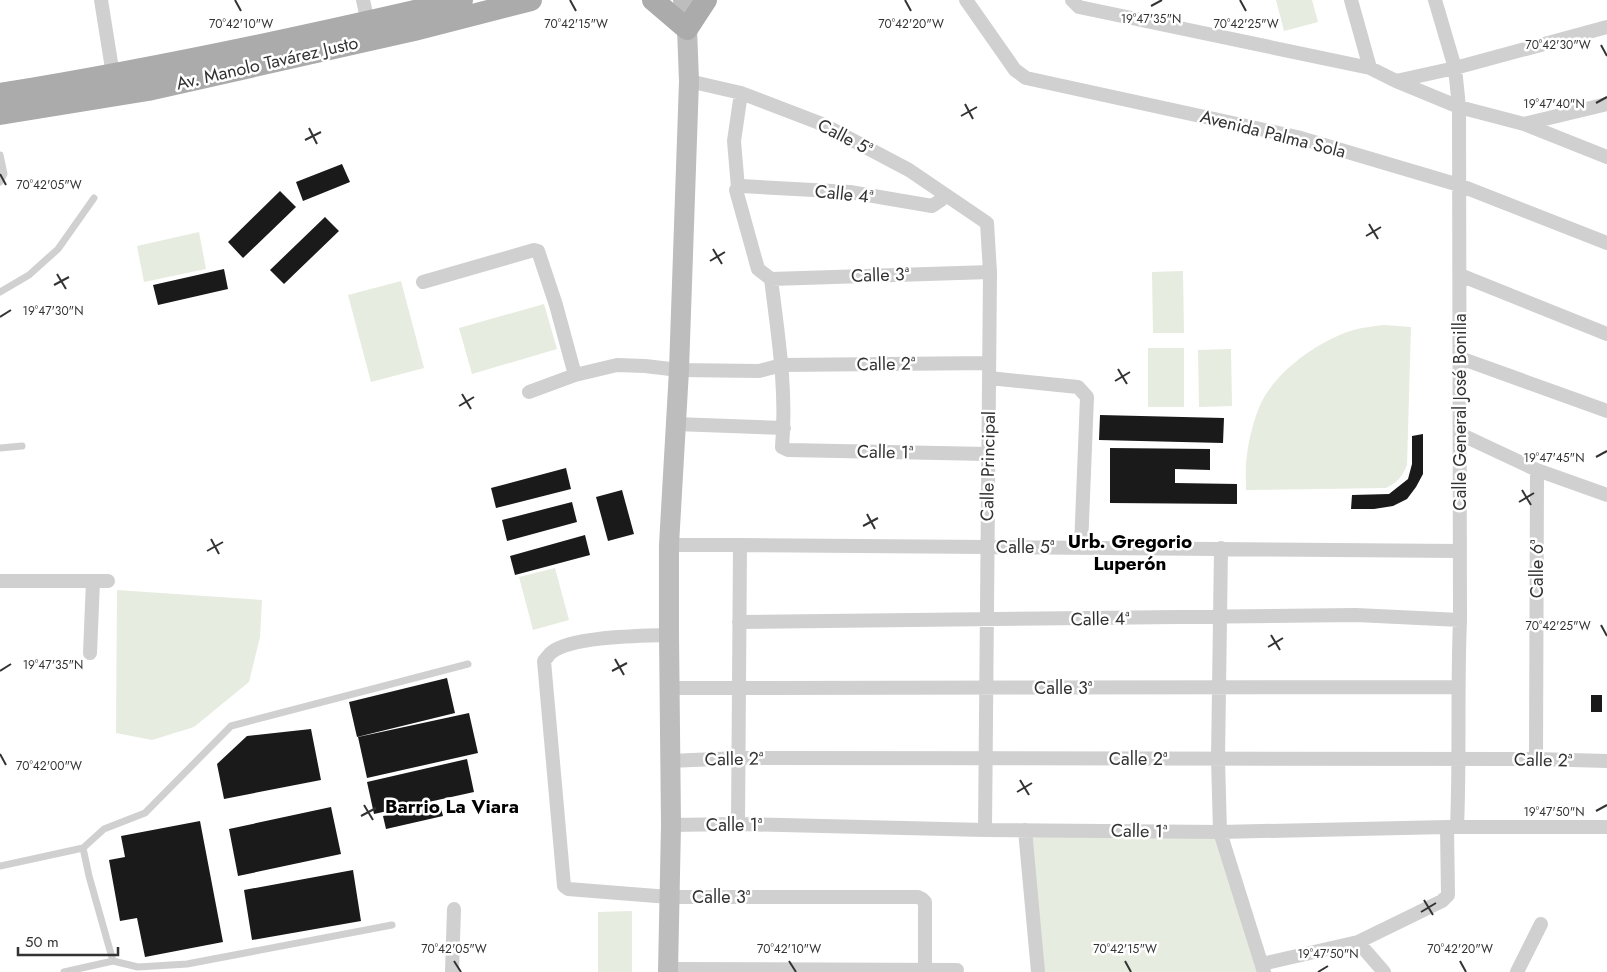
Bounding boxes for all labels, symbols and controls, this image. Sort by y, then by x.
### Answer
text: 19°47'35"N [1121,10,1181,28]
text: 70°42'10"W [209,15,273,33]
text: 70°42'15"W [544,15,608,33]
text: 70°42'20"W [878,15,944,33]
text: 70°42'25"W [1213,15,1279,33]
street label: Av. Manolo Tavárez Justo [173,29,361,97]
text: 70°42'30"W [1525,36,1591,54]
text: 19°47'40"N [1523,95,1585,113]
street label: Avenida Palma Sola [1198,103,1348,165]
street label: Calle 5ª [813,112,877,162]
text: 70°42'05"W [16,176,82,194]
street label: Calle 4ª [813,178,875,210]
street label: Calle 3ª [851,261,909,289]
text: 19°47'30"N [23,302,84,320]
street label: Calle General José Bonilla [1447,313,1473,511]
street label: Calle 2ª [857,350,915,378]
street label: Calle Principal [974,411,1002,521]
street label: Calle 1ª [857,439,913,465]
text: 19°47'45"N [1523,449,1585,467]
district label: Urb. Gregorio Luperón [1068,528,1192,577]
street label: Calle 5ª [996,534,1054,560]
street label: Calle 6ª [1524,540,1550,598]
street label: Calle 4ª [1070,605,1130,633]
text: 70°42'25"W [1525,617,1591,635]
text: 19°47'35"N [23,656,83,674]
street label: Calle 3ª [1034,675,1092,701]
street label: Calle 2ª [705,745,763,773]
street label: Calle 2ª [1109,746,1167,772]
street label: Calle 2ª [1514,746,1572,774]
text: 70°42'00"W [16,757,82,775]
district label: Barrio La Viara [385,793,519,820]
text: 19°47'50"N [1523,803,1585,821]
street label: Calle 1ª [706,812,762,838]
street label: Calle 1ª [1111,818,1167,844]
street label: Calle 3ª [692,884,750,910]
scale bar [18,924,118,956]
text: 50 m [25,931,59,953]
text: 70°42'05"W [421,940,487,958]
text: 70°42'10"W [757,940,821,958]
text: 70°42'15"W [1093,940,1157,958]
text: 70°42'20"W [1427,940,1493,958]
text: 19°47'50"N [1297,945,1359,963]

